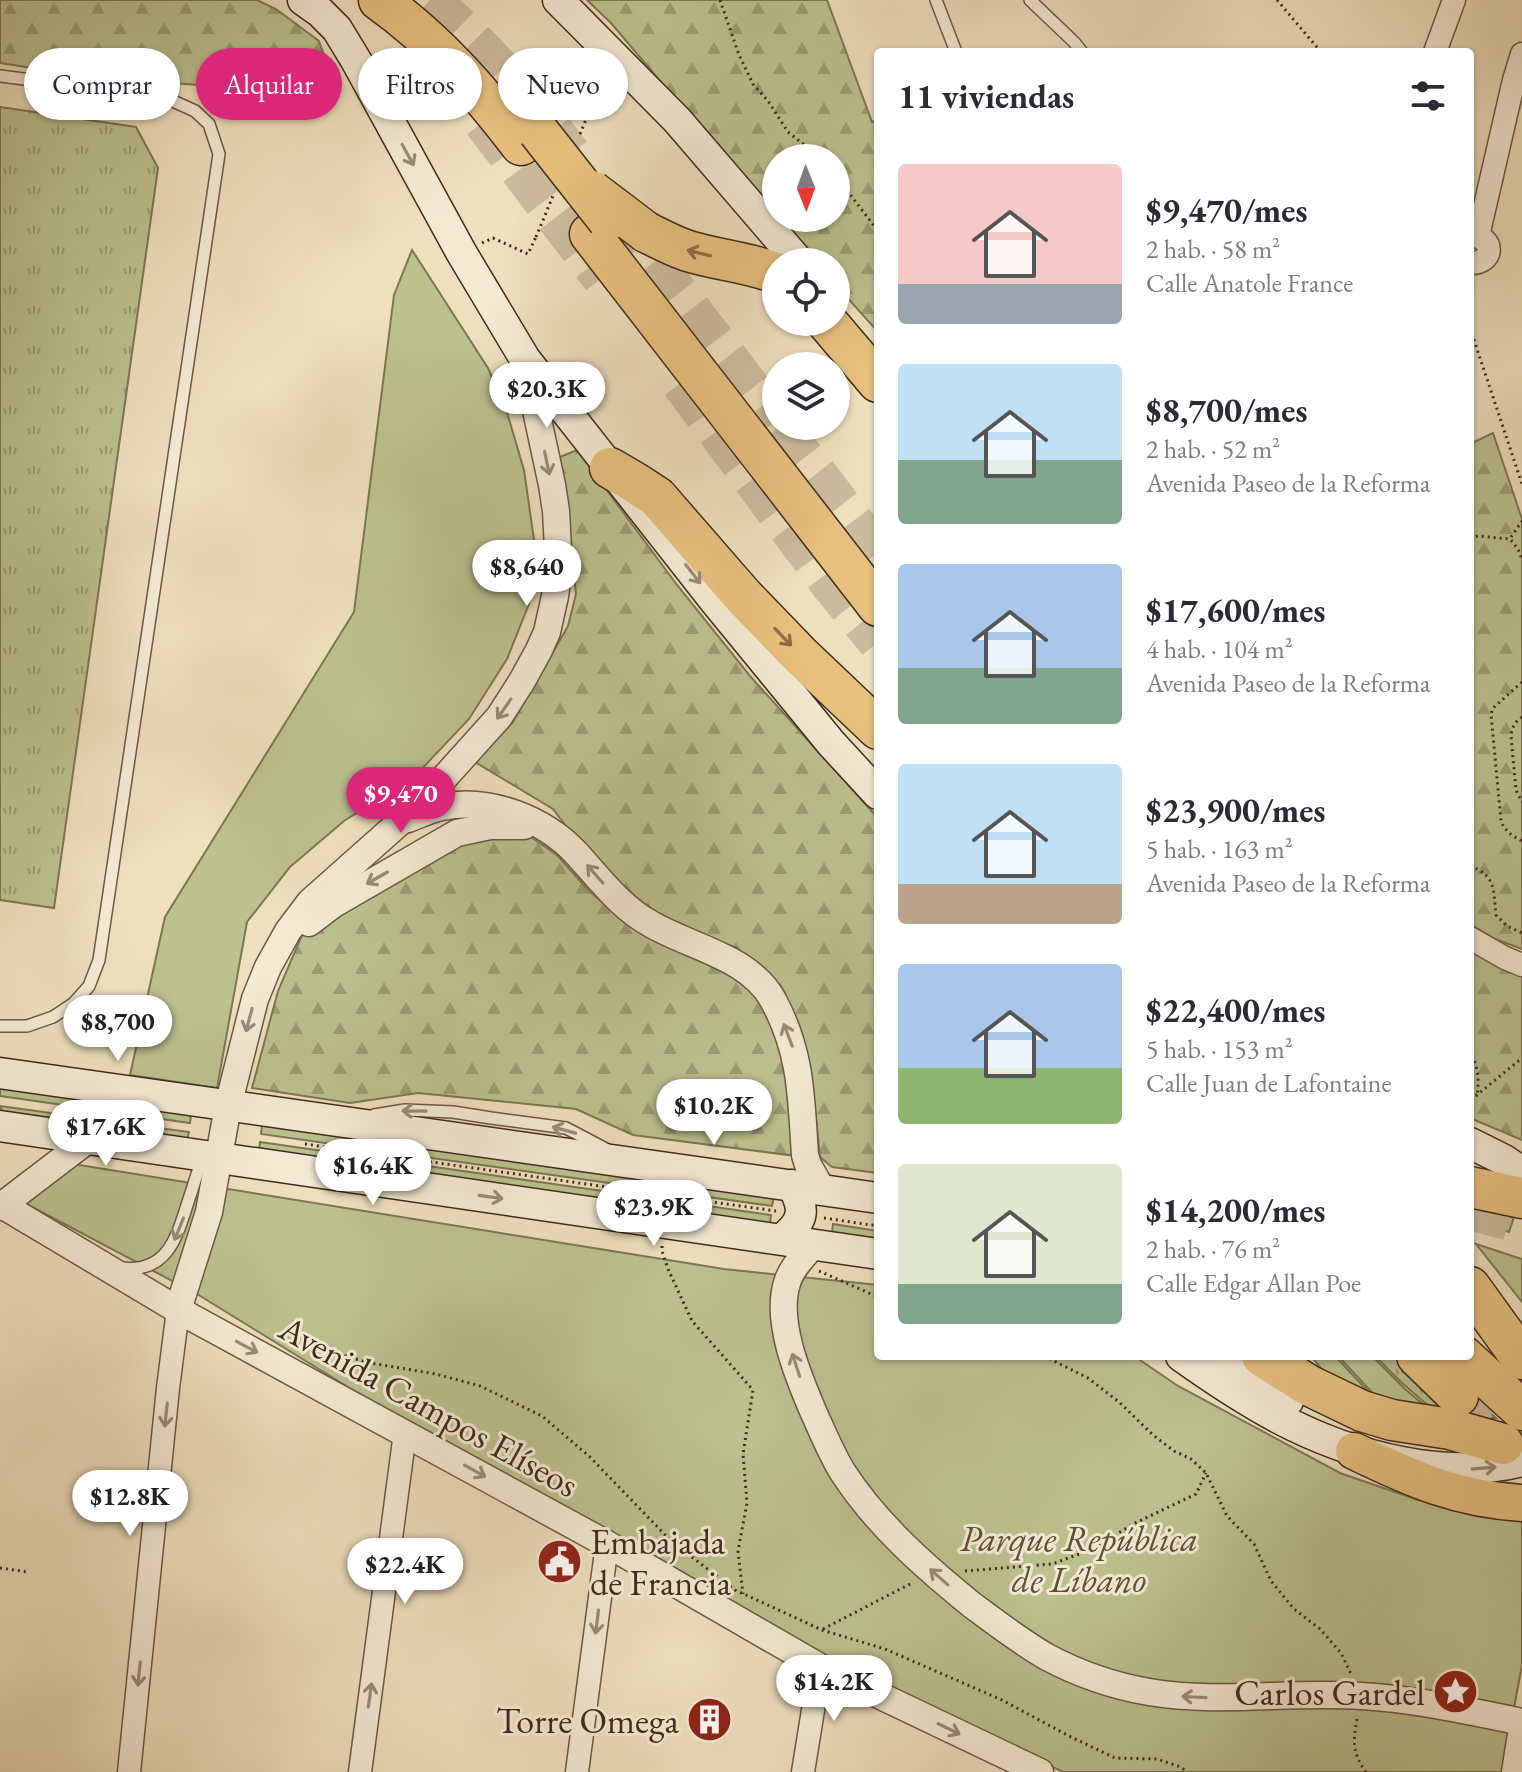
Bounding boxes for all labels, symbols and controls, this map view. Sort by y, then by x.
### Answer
chip: Comprar [24,48,180,120]
chip: Alquilar [196,48,342,120]
chip: Filtros [358,48,482,120]
chip: Nuevo [498,48,628,120]
text: 11 viviendas [898,74,1074,118]
icon: filters [1406,74,1450,118]
one-way arrow [401,142,416,166]
north arrow [762,144,850,232]
map controls [762,144,850,440]
text: $9,470/mes [1146,188,1308,232]
icon: home [962,196,1058,292]
text: 2 hab. · 58 m² [1146,232,1280,266]
one-way arrow [686,245,712,260]
button: locate [762,248,850,336]
text: Calle Anatole France [1146,266,1353,300]
button: layers [762,352,850,440]
pin: $20.3K [482,362,612,430]
text: $20.3K [507,371,587,405]
text: $8,700/mes [1146,388,1308,432]
icon: home [962,396,1058,492]
text: 2 hab. · 52 m² [1146,432,1280,466]
one-way arrow [541,450,556,475]
text: Avenida Paseo de la Reforma [1146,466,1430,500]
pin: $8,640 [462,540,592,608]
text: $8,640 [490,549,564,583]
one-way arrow [684,563,702,584]
text: $17,600/mes [1146,588,1326,632]
icon: home [962,596,1058,692]
one-way arrow [773,627,792,646]
text: 4 hab. · 104 m² [1146,632,1292,666]
text: Avenida Paseo de la Reforma [1146,666,1430,700]
one-way arrow [495,698,512,720]
pin: $9,470 [336,767,466,835]
text: $9,470 [364,776,438,810]
text: $23,900/mes [1146,788,1326,832]
icon: home [962,796,1058,892]
text: 5 hab. · 163 m² [1146,832,1292,866]
one-way arrow [586,865,604,885]
text: Avenida Paseo de la Reforma [1146,866,1430,900]
one-way arrow [366,870,389,886]
text: $22,400/mes [1146,988,1326,1032]
pin: $8,700 [53,995,183,1063]
icon: home [962,996,1058,1092]
text: $8,700 [81,1004,155,1038]
one-way arrow [241,1007,256,1032]
one-way arrow [780,1023,794,1048]
text: 5 hab. · 153 m² [1146,1032,1292,1066]
text: Calle Juan de Lafontaine [1146,1066,1392,1100]
pin: $10.2K [649,1079,779,1147]
text: $10.2K [674,1088,754,1122]
pin: $17.6K [41,1100,171,1168]
one-way arrow [401,1103,428,1119]
text: $17.6K [66,1109,146,1143]
one-way arrow [551,1122,577,1137]
pin: $16.4K [308,1139,438,1207]
text: $16.4K [333,1148,413,1182]
pin: $23.9K [589,1180,719,1248]
text: $14,200/mes [1146,1188,1326,1232]
text: $23.9K [614,1189,694,1223]
one-way arrow [478,1190,503,1205]
icon: home [962,1196,1058,1292]
one-way arrow [170,1216,185,1241]
text: 2 hab. · 76 m² [1146,1232,1280,1266]
text: Calle Edgar Allan Poe [1146,1266,1361,1300]
street label: Avenida Campos Elíseos [270,1304,587,1508]
one-way arrow [235,1339,258,1355]
one-way arrow [787,1353,802,1378]
one-way arrow [158,1401,173,1428]
one-way arrow [1470,1461,1497,1476]
one-way arrow [463,1464,486,1480]
pin: $12.8K [65,1470,195,1538]
text: $12.8K [90,1479,170,1513]
park label: Parque República de Líbano [960,1515,1198,1603]
place label: Embajada de Francia [590,1518,732,1606]
pin: $22.4K [340,1538,470,1606]
public building icon: Embajada de Francia [535,1538,583,1586]
text: $22.4K [365,1547,445,1581]
one-way arrow [929,1569,950,1587]
one-way arrow [589,1608,604,1634]
pin: $14.2K [769,1655,899,1723]
one-way arrow [132,1660,147,1687]
text: $14.2K [794,1664,874,1698]
place icon: Carlos Gardel [1432,1668,1480,1716]
place label: Carlos Gardel [1234,1669,1425,1716]
one-way arrow [363,1683,378,1708]
one-way arrow [1181,1689,1208,1704]
building icon: Torre Omega [686,1696,734,1744]
place label: Torre Omega [496,1697,680,1744]
one-way arrow [937,1722,961,1737]

